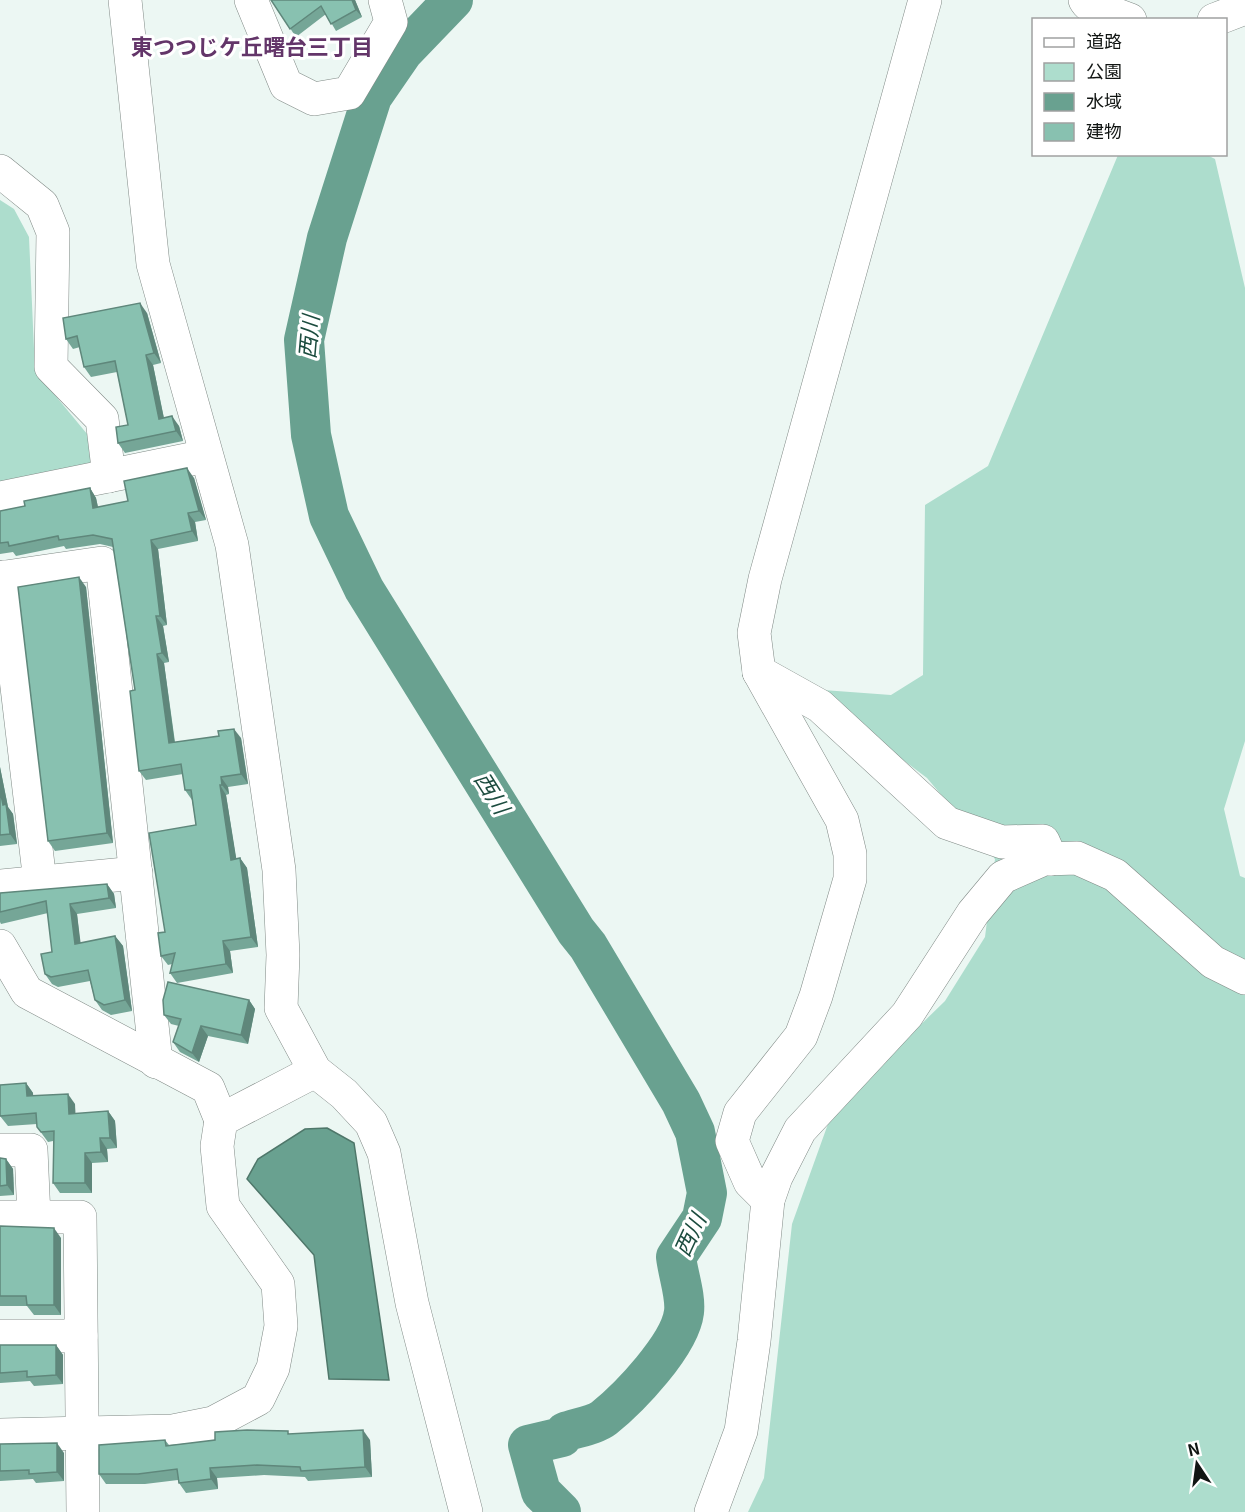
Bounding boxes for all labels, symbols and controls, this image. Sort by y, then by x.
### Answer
legend [1032,18,1227,156]
text: 道路 [1086,27,1122,53]
district label: 東つつじケ丘曙台三丁目 [131,29,373,61]
text: 公園 [1086,57,1122,83]
text: 水域 [1086,87,1122,113]
text: 建物 [1086,117,1122,143]
water label: 西川 [289,312,325,360]
water label: 西川 [468,765,520,821]
water label: 西川 [664,1206,713,1261]
north arrow [1167,1434,1227,1494]
text: N [1185,1435,1202,1461]

